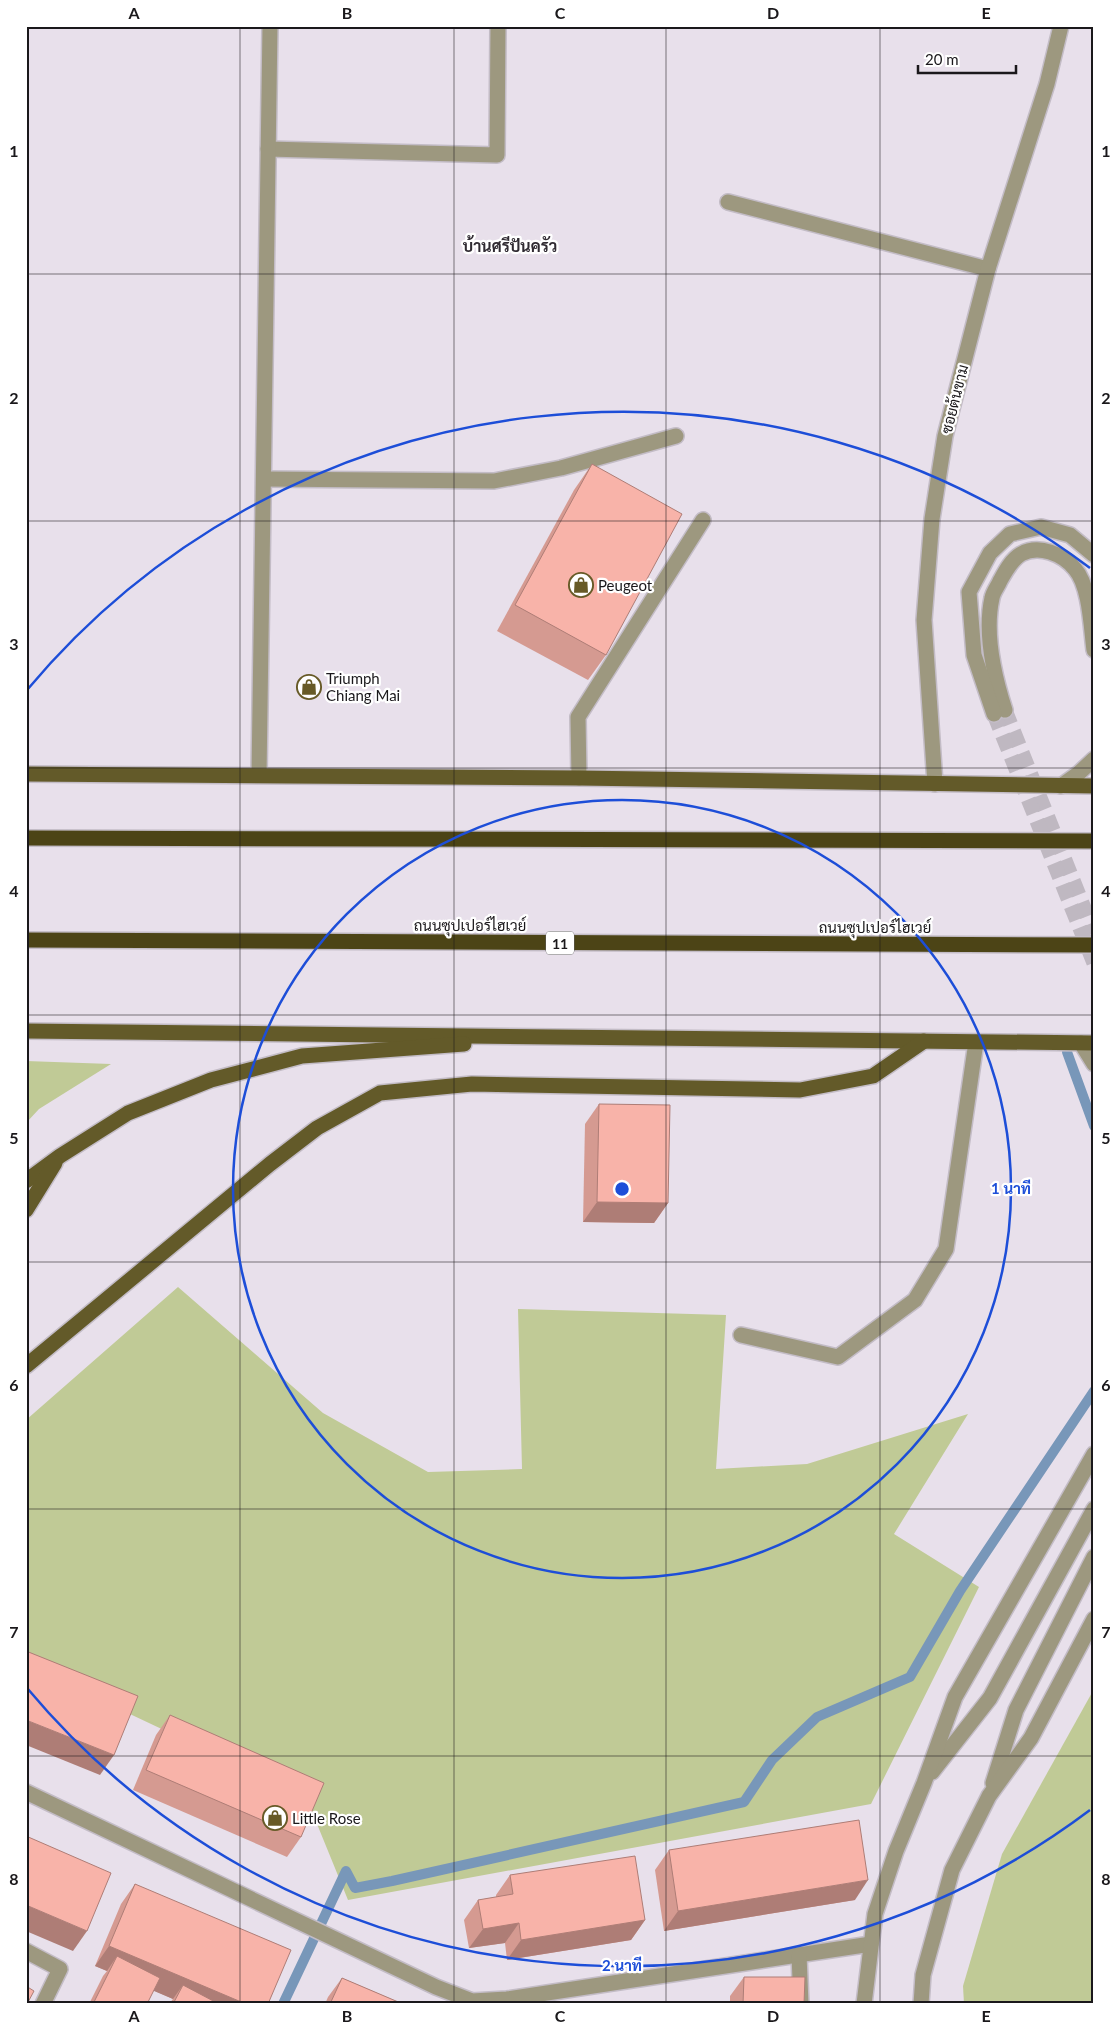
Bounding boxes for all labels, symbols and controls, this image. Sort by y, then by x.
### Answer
text: A [127,3,140,22]
text: B [342,3,352,22]
text: C [555,3,566,22]
text: D [767,3,779,22]
text: E [981,3,991,22]
scale bar [918,42,1015,74]
text: 20 m [925,50,959,68]
text: 1 [9,141,19,160]
text: 1 [1101,141,1111,160]
district label: บ้านศรีปันครัว [463,235,557,255]
street label: ซอยต้นขาม [937,363,971,435]
text: 2 [9,388,19,407]
text: 2 [1101,388,1111,407]
shop icon: Peugeot [568,572,594,598]
place label: Peugeot [598,576,653,594]
text: 3 [9,634,19,653]
text: 3 [1101,634,1111,653]
place label: Triumph Chiang Mai [326,669,400,704]
shop icon: Triumph Chiang Mai [296,674,322,700]
text: 4 [9,881,19,900]
text: 4 [1101,881,1111,900]
street label: ถนนซุปเปอร์ไฮเวย์ [414,916,526,937]
street label: ถนนซุปเปอร์ไฮเวย์ [819,918,931,939]
road number: 11 [546,931,574,954]
text: 5 [9,1128,19,1147]
text: 5 [1101,1128,1111,1147]
text: 1 นาที [991,1179,1031,1197]
centre of rings [613,1180,631,1198]
text: 6 [9,1375,19,1394]
text: 6 [1101,1375,1111,1394]
text: 7 [9,1622,19,1641]
text: 7 [1101,1622,1111,1641]
shop icon: Little Rose [262,1805,288,1831]
place label: Little Rose [292,1809,361,1827]
text: 8 [9,1869,19,1888]
text: 8 [1101,1869,1111,1888]
text: 2 นาที [602,1956,642,1974]
text: A [127,2006,140,2025]
text: B [342,2006,352,2025]
text: C [555,2006,566,2025]
text: D [767,2006,779,2025]
text: E [981,2006,991,2025]

